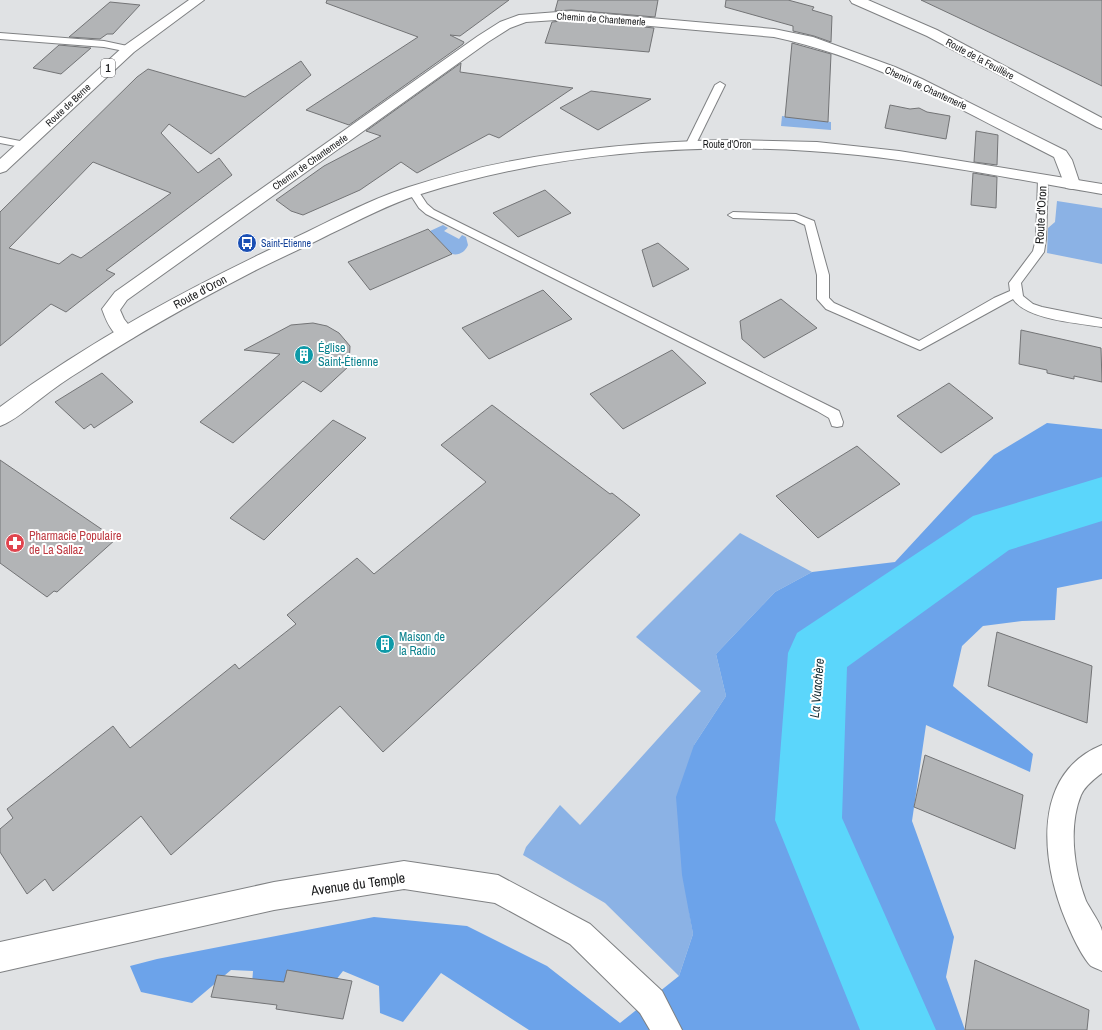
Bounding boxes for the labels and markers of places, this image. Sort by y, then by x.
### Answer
bus stop icon: Saint-Etienne [236,232,258,254]
place label: Saint-Etienne [261,237,312,250]
place label: Église Saint-Étienne [318,340,378,370]
building icon: Église Saint-Étienne [293,344,315,366]
place label: Pharmacie Populaire de La Sallaz [29,528,121,558]
pharmacy icon: Pharmacie Populaire de La Sallaz [4,532,26,554]
place label: Maison de la Radio [399,629,445,659]
building icon: Maison de la Radio [374,633,396,655]

